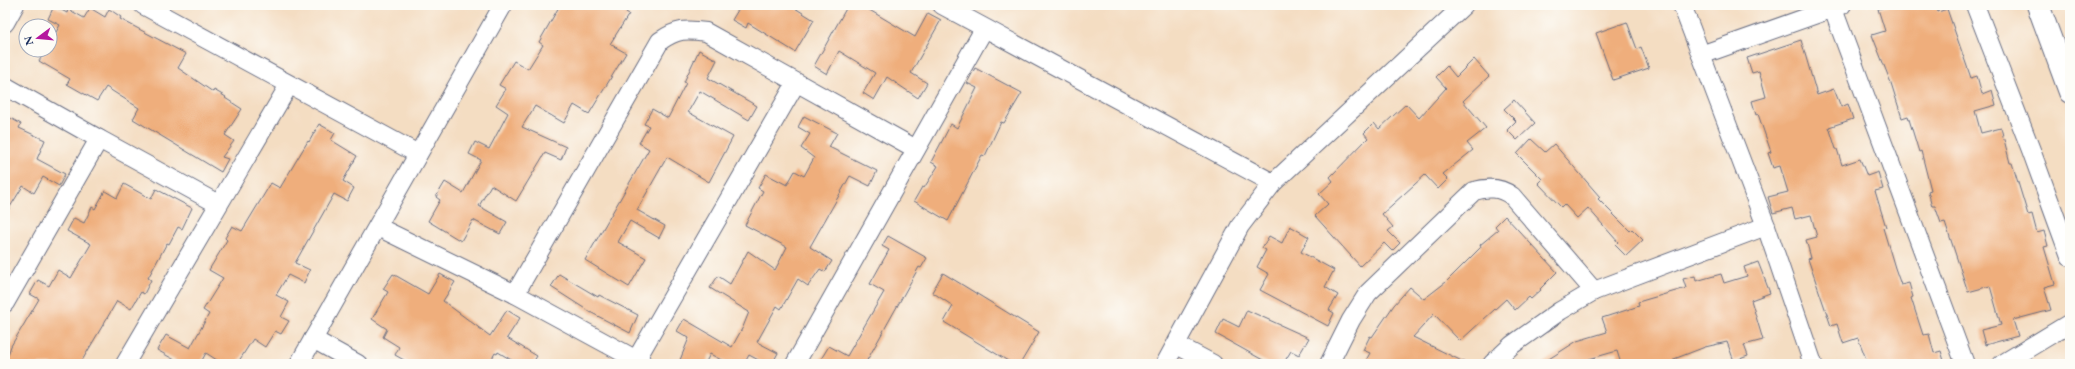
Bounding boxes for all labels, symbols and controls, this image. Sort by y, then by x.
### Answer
north arrow [18,18,58,58]
text: N [20,34,36,47]

